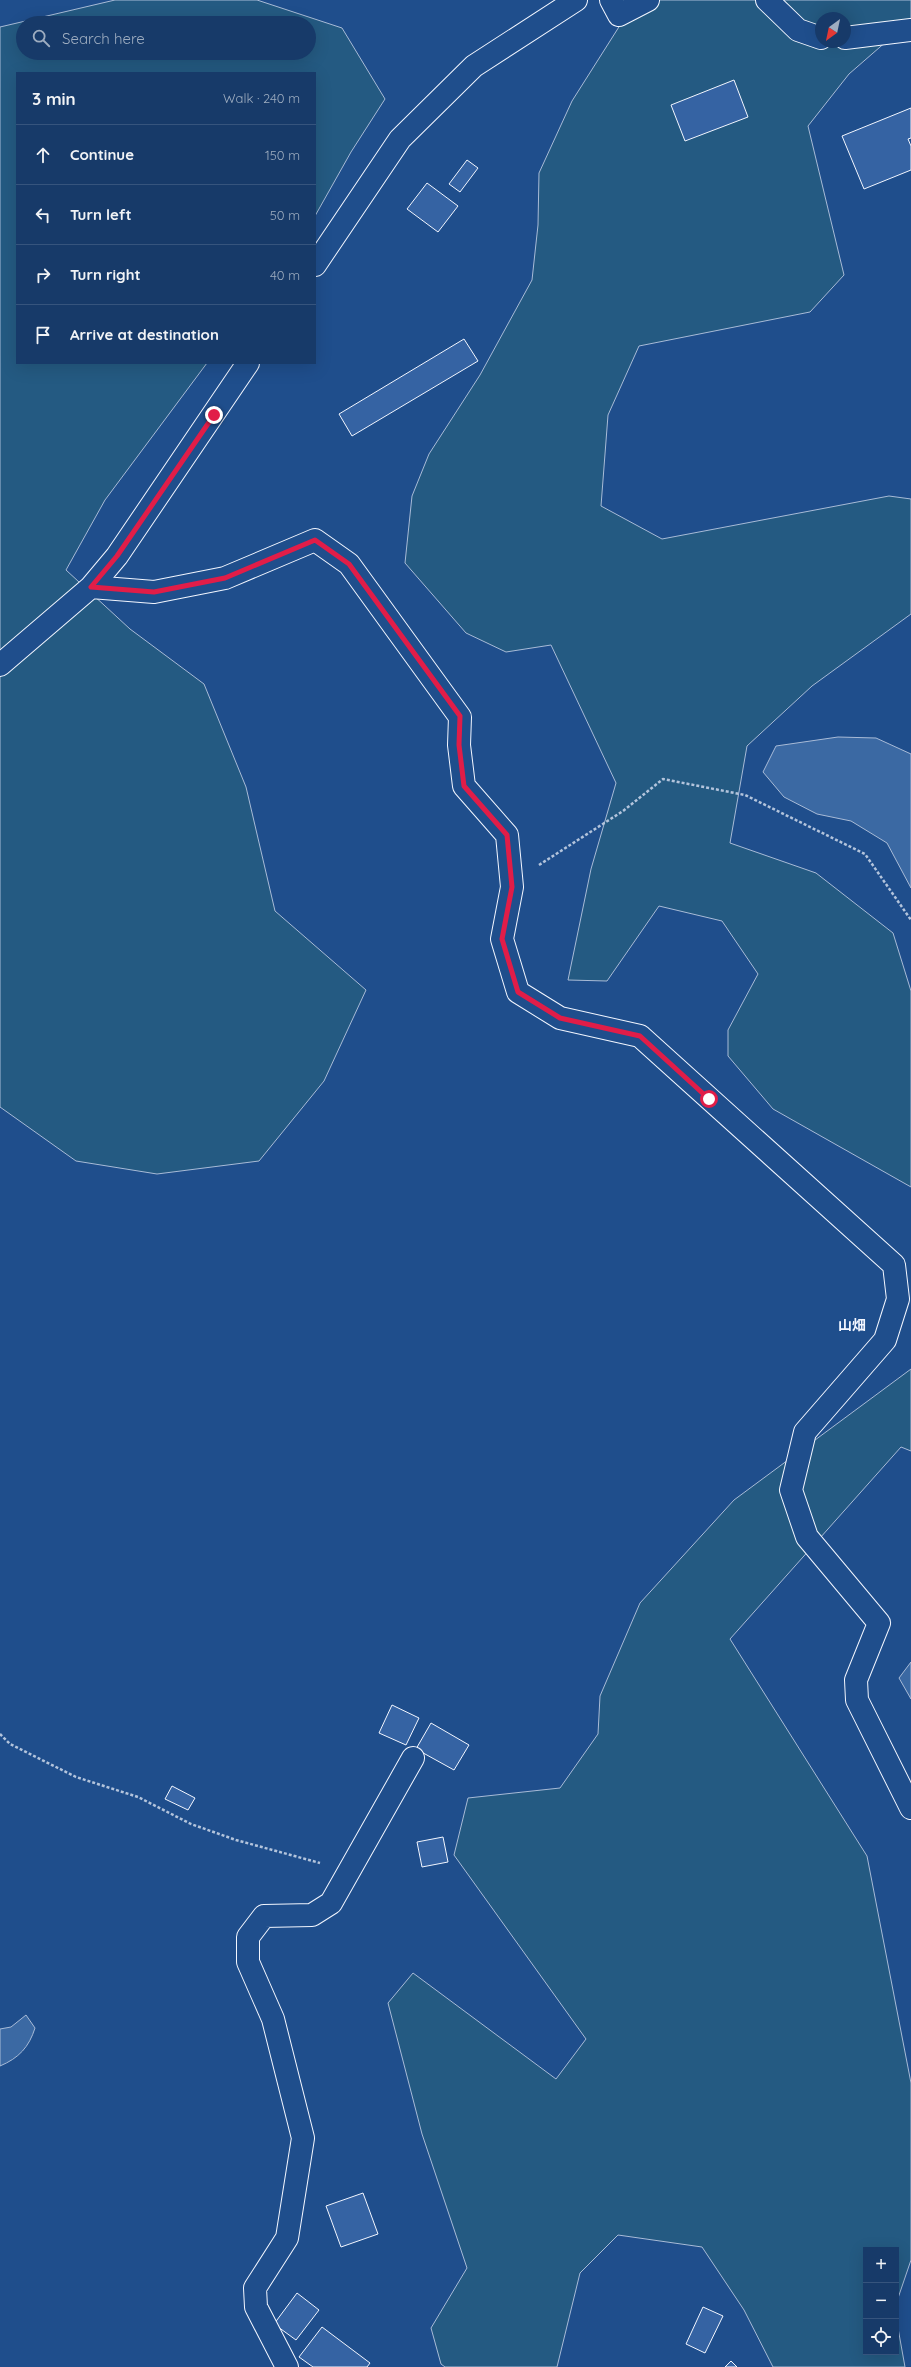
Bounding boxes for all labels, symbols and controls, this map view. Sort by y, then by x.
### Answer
north arrow [815,12,851,48]
search box [16,16,316,60]
icon: search [30,27,52,49]
text: Search here [62,29,145,48]
text: 3 min [32,88,76,109]
text: Walk · 240 m [223,90,300,106]
icon: ahead [32,144,54,166]
text: Continue [70,145,134,164]
text: 150 m [265,147,300,163]
icon: left [32,204,54,226]
text: Turn left [70,205,132,224]
text: 50 m [270,207,300,223]
icon: right [32,264,54,286]
text: Turn right [70,265,141,284]
text: 40 m [270,267,300,283]
icon: arrive [32,324,54,346]
text: Arrive at destination [70,325,219,344]
route end [205,406,223,424]
route start [700,1090,718,1108]
district label: 山畑 [838,1316,866,1334]
map controls [863,2247,899,2355]
button: + [863,2247,899,2283]
button: − [863,2283,899,2319]
button: locate [863,2319,899,2355]

